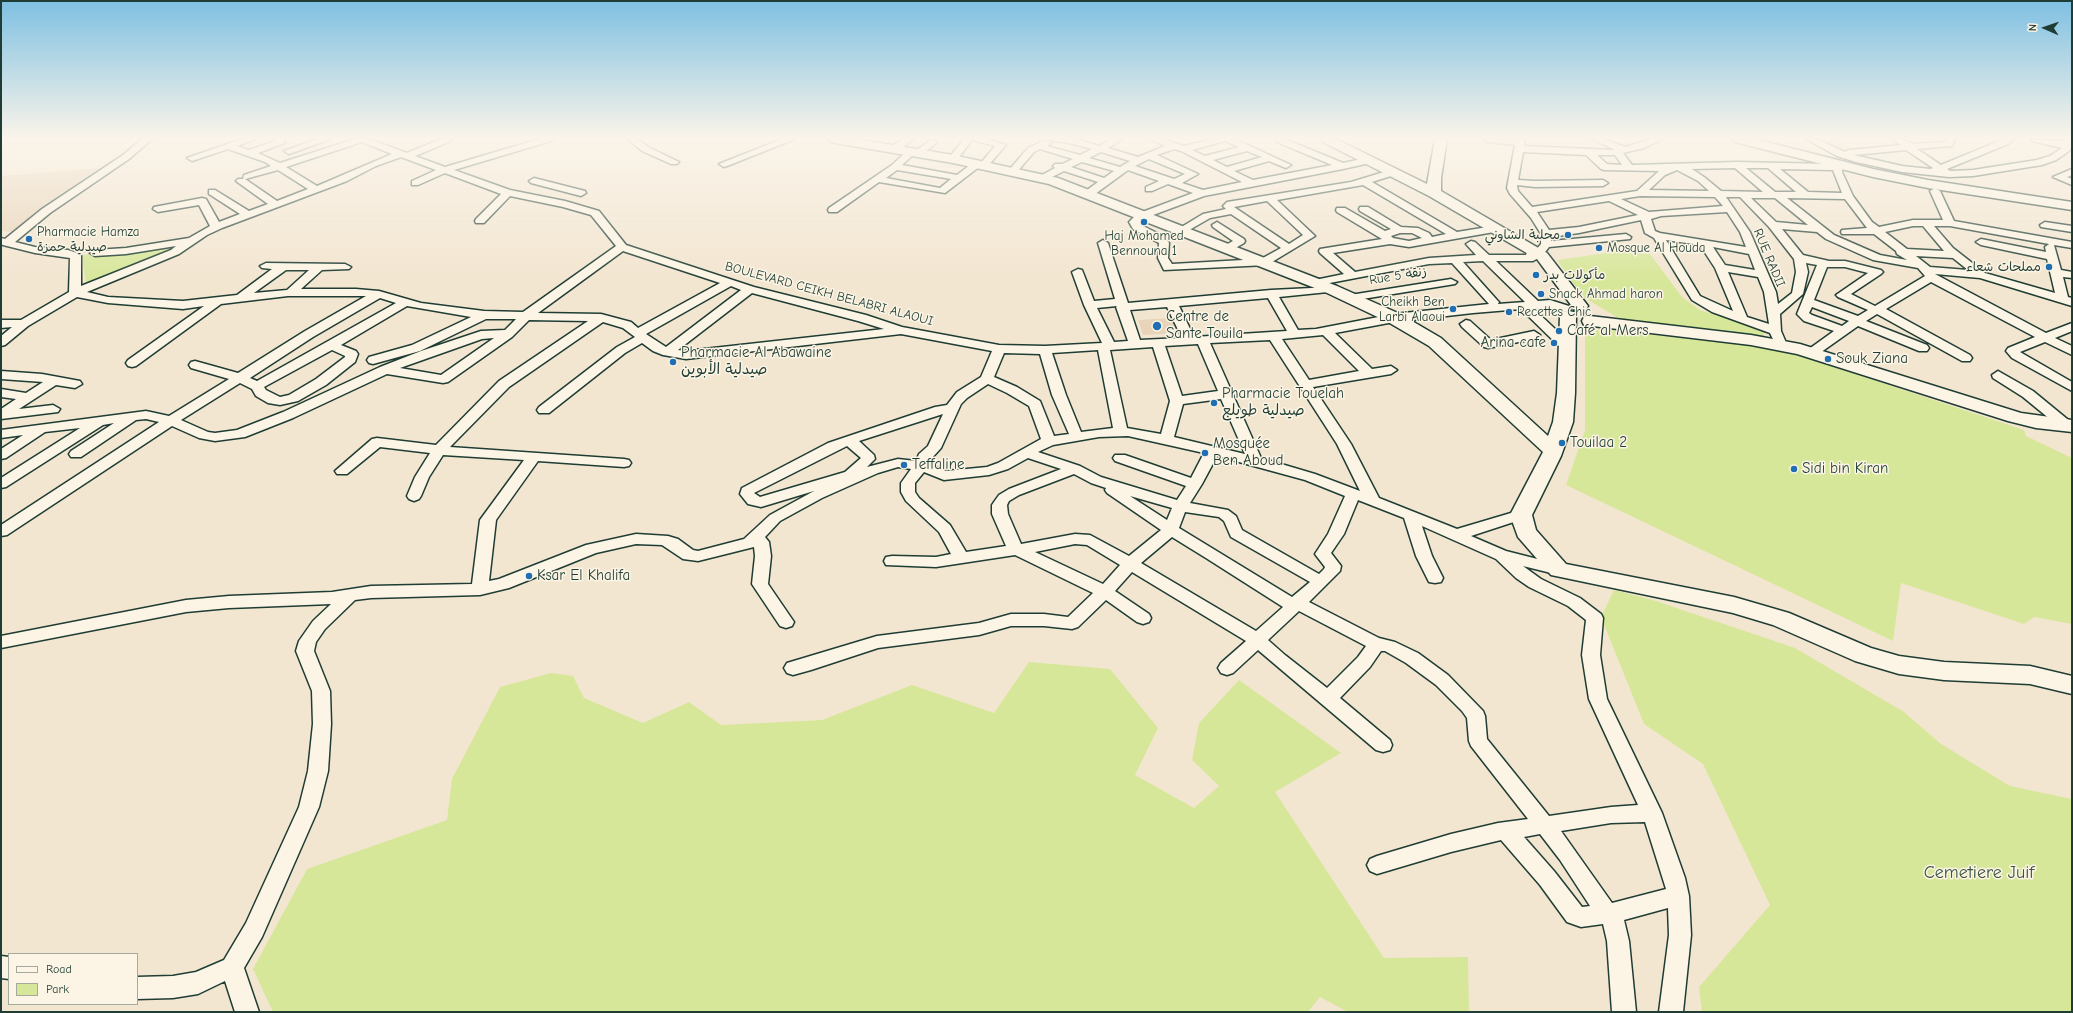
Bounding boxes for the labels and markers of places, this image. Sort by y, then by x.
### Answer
marker: Haj Mohamed Bennouna 1 [1139,217,1149,227]
place label: Pharmacie Hamza صيدلية حمزة [37,224,140,255]
place label: محلبة الشاوني [1485,227,1560,243]
place label: Haj Mohamed Bennouna 1 [1104,228,1184,259]
marker: محلبة الشاوني [1563,230,1573,240]
marker: Pharmacie Hamza صيدلية حمزة [24,234,34,244]
place label: Mosque Al Houda [1607,240,1706,256]
marker: Mosque Al Houda [1594,243,1604,253]
place label: مملحات شعاء [1966,259,2041,275]
marker: مملحات شعاء [2044,262,2054,272]
place label: مأكولات بدر [1544,267,1605,283]
marker: مأكولات بدر [1531,270,1541,280]
place label: Snack Ahmad haron [1549,286,1663,302]
marker: Snack Ahmad haron [1536,289,1546,299]
place label: Cheikh Ben Larbi Alaoui [1379,294,1445,325]
marker: Cheikh Ben Larbi Alaoui [1448,304,1458,314]
place label: Recettes Chic [1517,304,1591,320]
marker: Recettes Chic [1504,307,1514,317]
place label: Centre de Sante Touila [1166,308,1243,343]
marker: Centre de Sante Touila [1151,320,1163,332]
place label: Café al Mers [1567,322,1649,340]
marker: Café al Mers [1554,326,1564,336]
place label: Arina cafe [1480,334,1546,352]
marker: Arina cafe [1549,338,1559,348]
place label: Pharmacie Al Abawaine صيدلية الأبوين [681,344,832,379]
place label: Souk Ziana [1836,350,1908,368]
marker: Souk Ziana [1823,354,1833,364]
marker: Pharmacie Al Abawaine صيدلية الأبوين [668,357,678,367]
place label: Pharmacie Touelah صيدلية طويلع [1222,385,1344,420]
marker: Pharmacie Touelah صيدلية طويلع [1209,398,1219,408]
place label: Touilaa 2 [1570,434,1627,452]
place label: Mosquée Ben Aboud [1213,435,1283,470]
marker: Touilaa 2 [1557,438,1567,448]
marker: Mosquée Ben Aboud [1200,448,1210,458]
place label: Teffaline [912,456,964,474]
marker: Teffaline [899,460,909,470]
place label: Sidi bin Kiran [1802,460,1888,478]
marker: Sidi bin Kiran [1789,464,1799,474]
place label: Ksar El Khalifa [537,567,630,585]
marker: Ksar El Khalifa [524,571,534,581]

